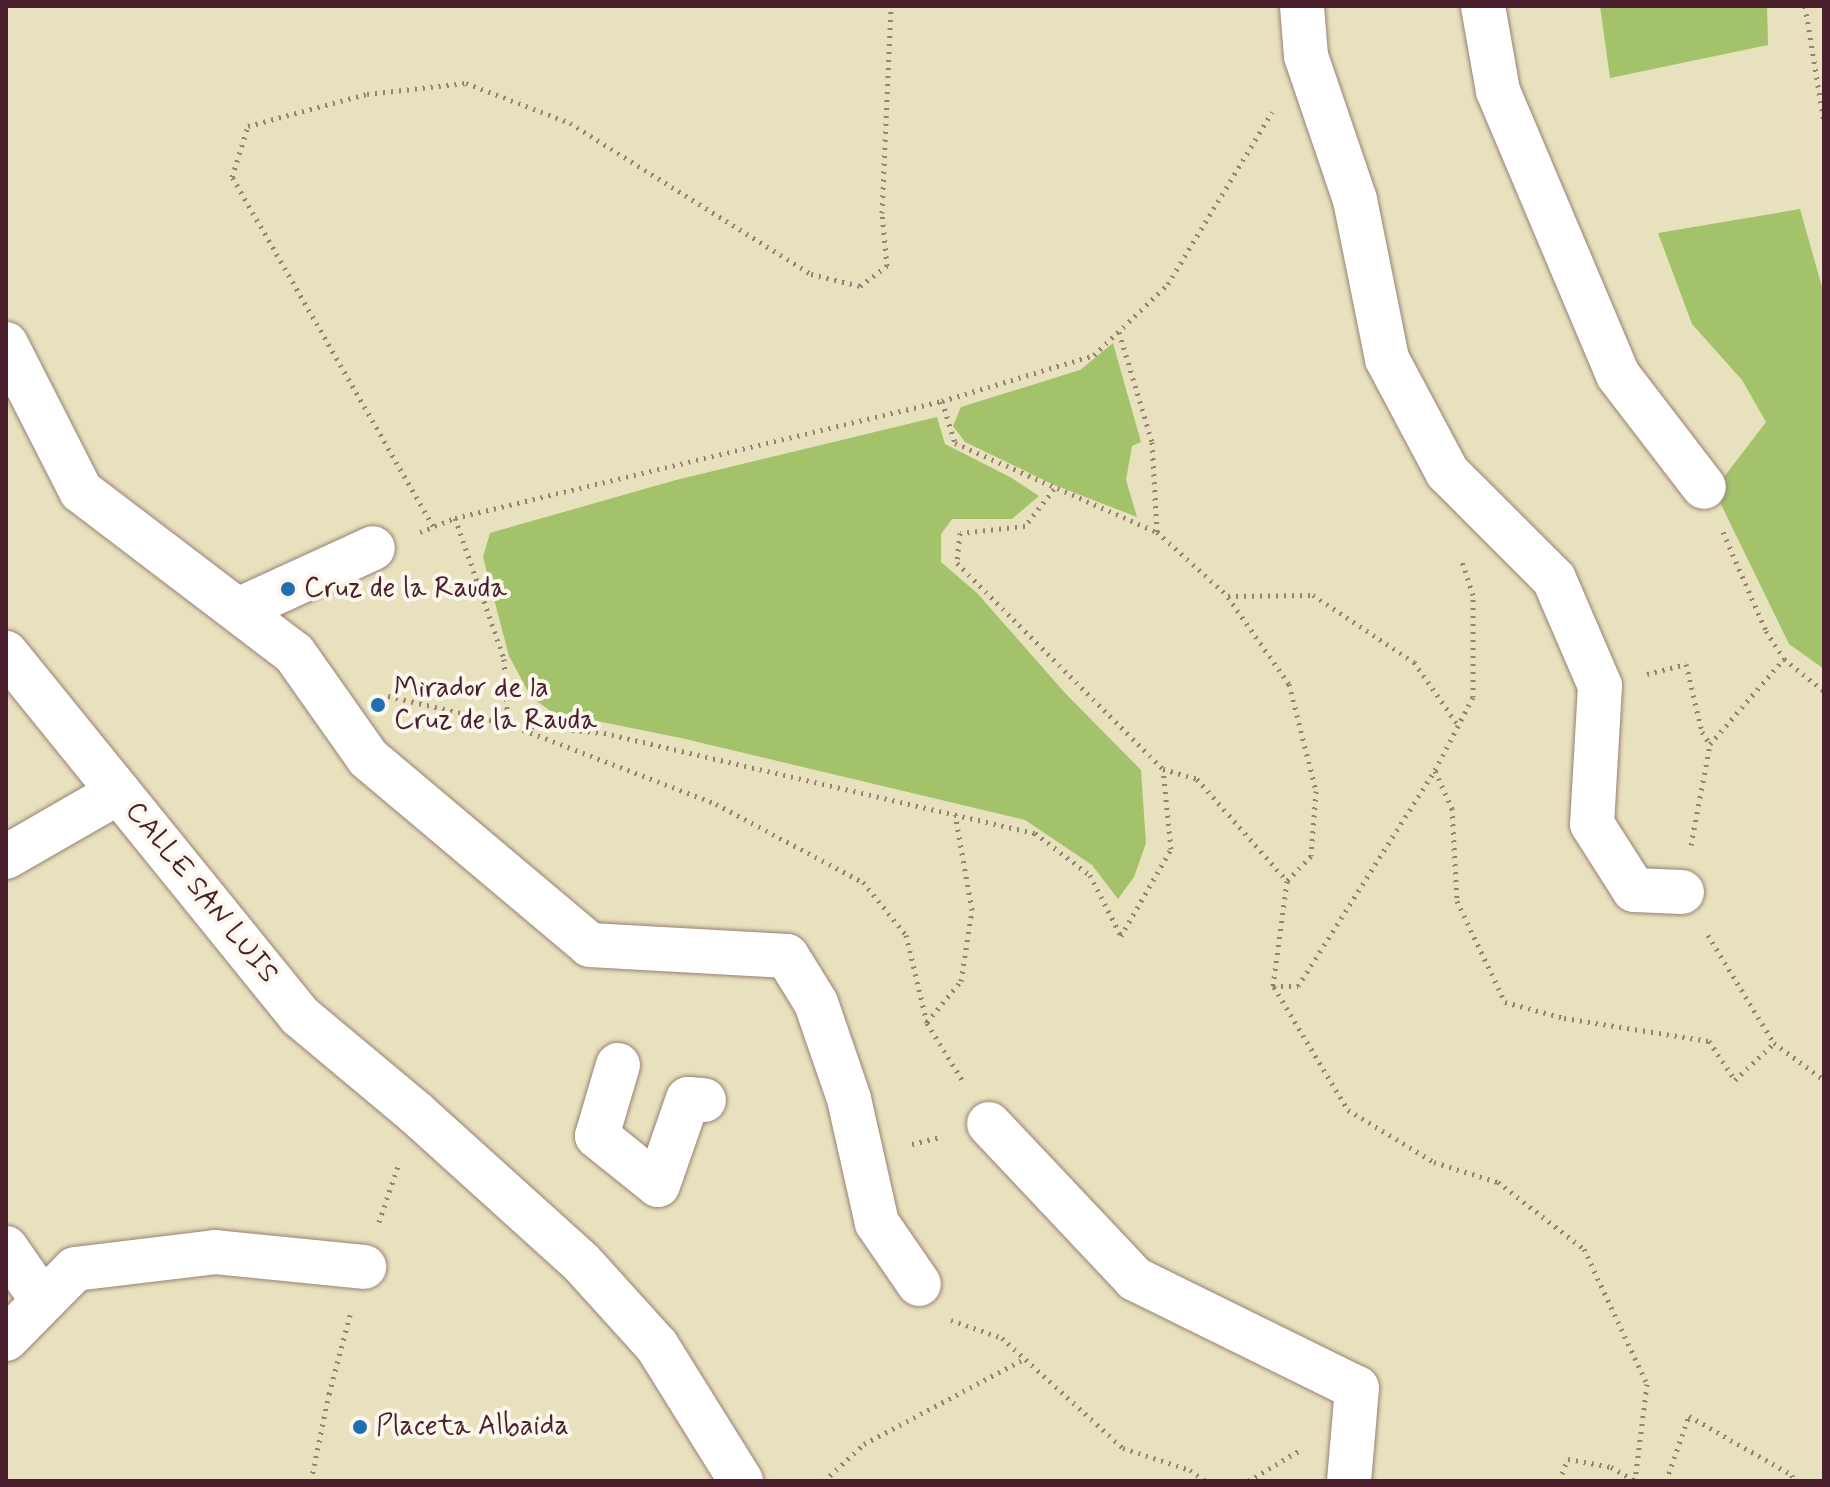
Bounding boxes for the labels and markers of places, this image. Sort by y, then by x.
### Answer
place label: Cruz de la Rauda [304,572,504,606]
marker: Cruz de la Rauda [279,580,297,598]
place label: Mirador de la Cruz de la Rauda [394,672,594,738]
marker: Mirador de la Cruz de la Rauda [369,696,387,714]
place label: Placeta Albaida [376,1410,569,1444]
marker: Placeta Albaida [351,1418,369,1436]

